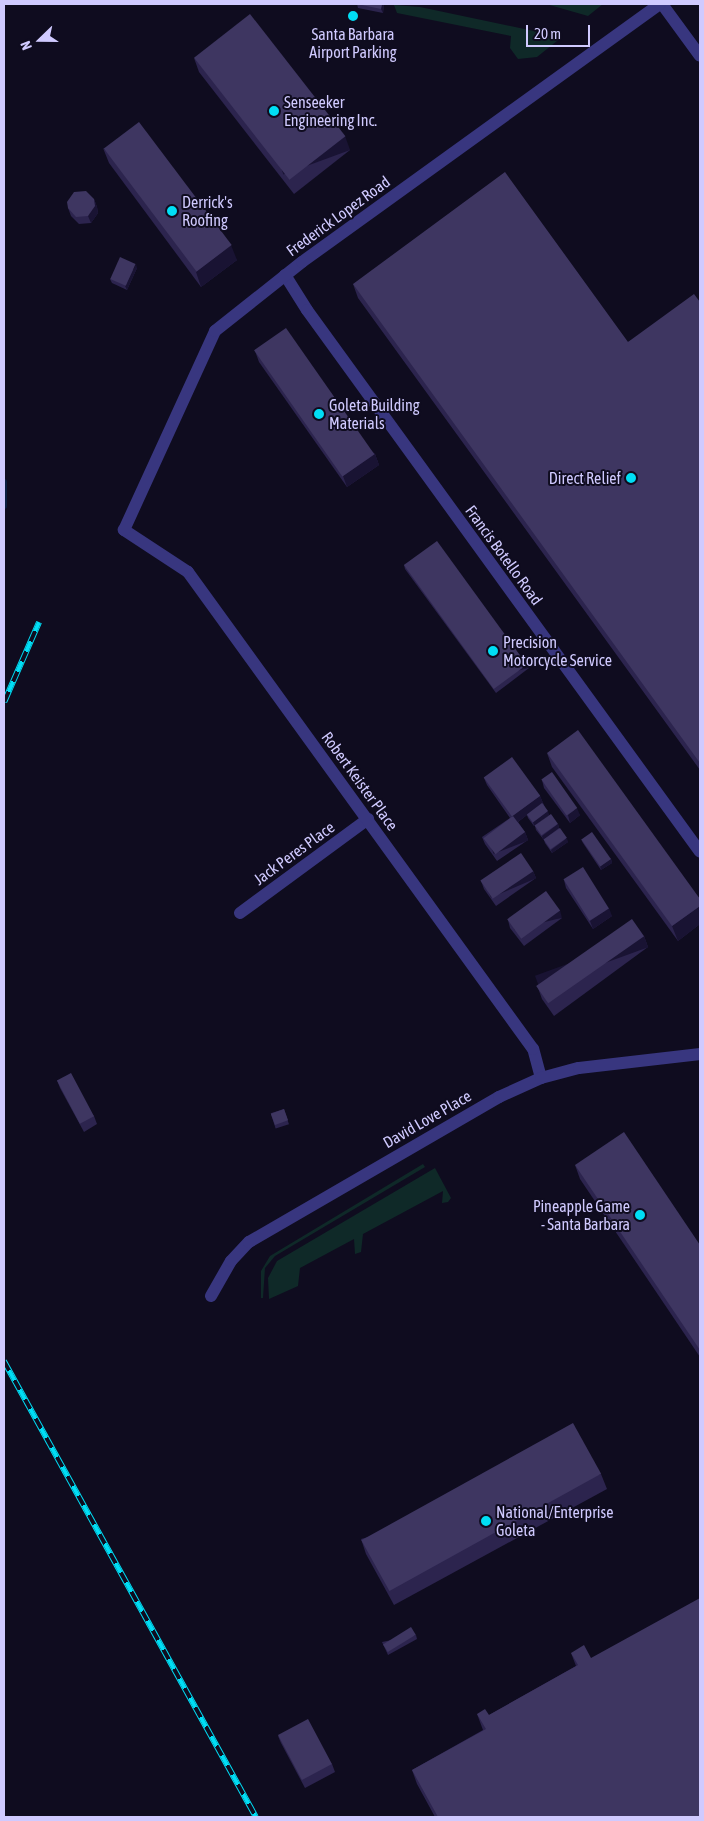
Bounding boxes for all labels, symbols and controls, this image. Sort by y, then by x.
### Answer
marker: Santa Barbara Airport Parking [347,10,359,22]
north arrow [15,15,65,65]
scale bar [529,15,593,47]
place label: Santa Barbara Airport Parking [309,24,397,62]
text: 20 m [534,25,561,42]
text: N [17,39,35,52]
place label: Senseeker Engineering Inc. [284,92,377,130]
marker: Senseeker Engineering Inc. [268,105,280,117]
street label: Frederick Lopez Road [282,172,394,260]
place label: Derrick's Roofing [182,192,233,230]
marker: Derrick's Roofing [166,205,178,217]
place label: Goleta Building Materials [329,395,420,433]
marker: Goleta Building Materials [313,408,325,420]
place label: Direct Relief [549,468,621,488]
marker: Direct Relief [625,472,637,484]
street label: Francis Botello Road [461,501,547,609]
place label: Precision Motorcycle Service [503,632,612,670]
marker: Precision Motorcycle Service [487,645,499,657]
street label: Robert Keister Place [318,728,402,834]
street label: Jack Peres Place [250,817,338,889]
street label: David Love Place [380,1086,474,1152]
place label: Pineapple Game - Santa Barbara [533,1196,630,1234]
marker: Pineapple Game - Santa Barbara [634,1209,646,1221]
place label: National/Enterprise Goleta [496,1502,613,1540]
marker: National/Enterprise Goleta [480,1515,492,1527]

